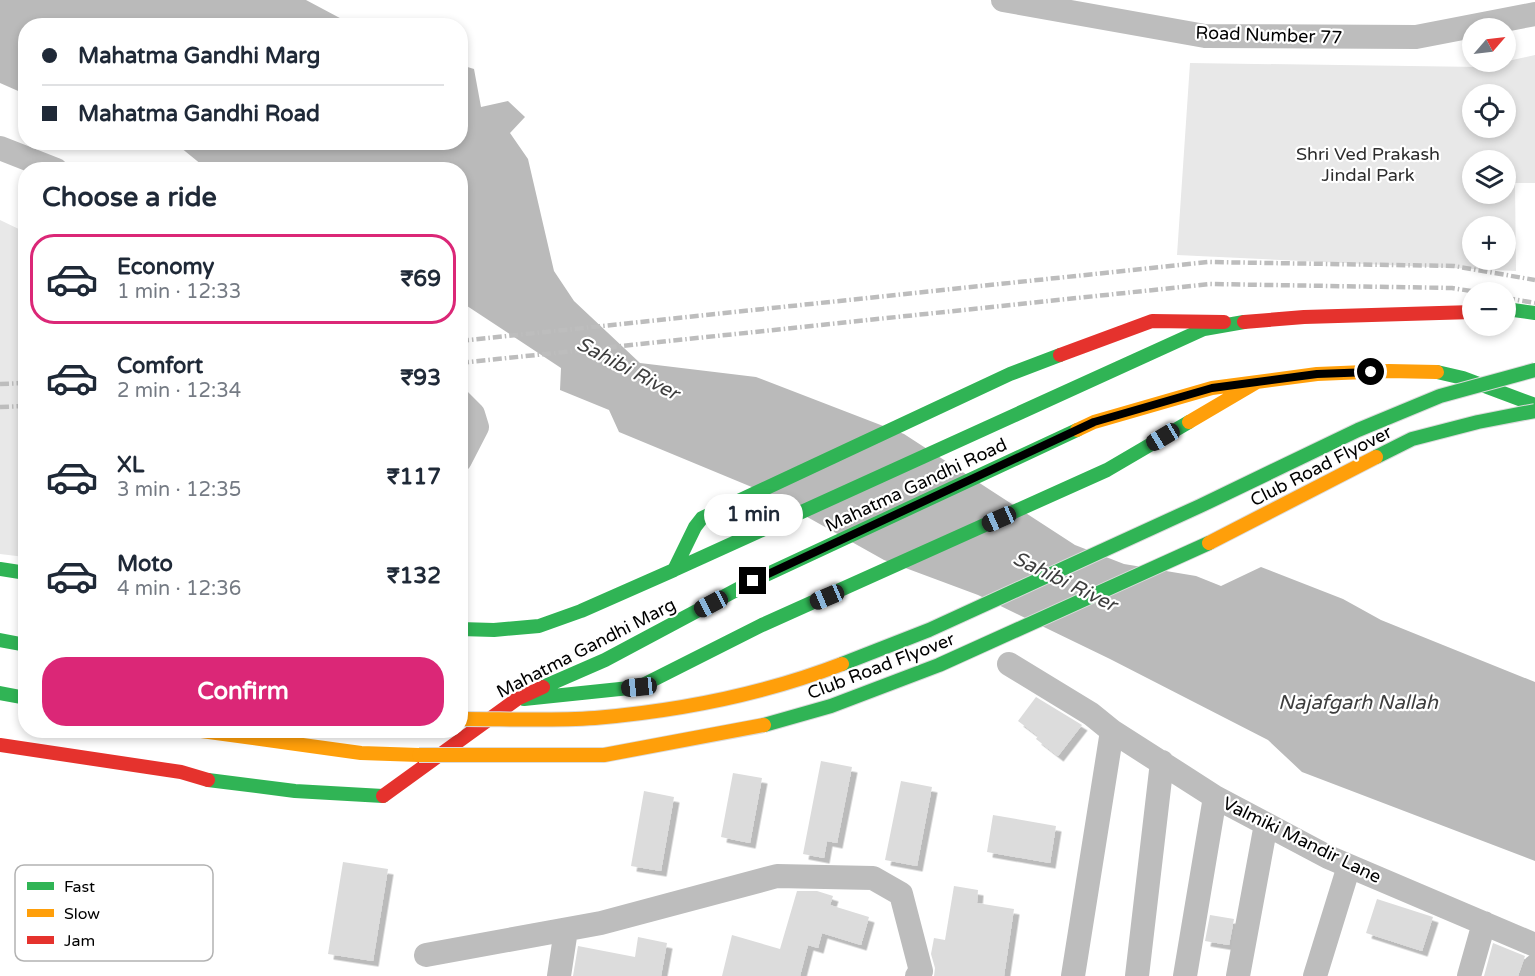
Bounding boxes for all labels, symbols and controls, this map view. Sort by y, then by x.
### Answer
north arrow [1462,18,1516,72]
map controls [1462,18,1516,336]
street label: Road Number 77 [1195,21,1343,49]
text: Mahatma Gandhi Marg [78,43,320,69]
button: locate [1462,84,1516,138]
text: Mahatma Gandhi Road [78,101,320,127]
park label: Shri Ved Prakash Jindal Park [1296,143,1440,186]
button: layers [1462,150,1516,204]
text: Choose a ride [42,181,217,214]
button: + [1462,216,1516,270]
icon: car [45,252,99,306]
text: Economy [117,254,214,280]
text: ₹69 [400,266,441,292]
text: 1 min · 12:33 [117,280,241,304]
button: − [1462,282,1516,336]
water label: Sahibi River [572,332,685,407]
icon: car [45,351,99,405]
text: Comfort [117,353,203,379]
route start [1357,358,1384,385]
text: ₹93 [400,365,441,391]
text: 2 min · 12:34 [117,379,241,403]
car [1143,420,1183,454]
street label: Club Road Flyover [1246,421,1396,511]
street label: Mahatma Gandhi Road [822,433,1010,537]
icon: car [45,450,99,504]
text: XL [117,452,144,478]
text: ₹117 [387,464,441,490]
text: 3 min · 12:35 [117,478,241,502]
callout: 1 min [704,494,802,536]
text: 1 min [727,503,780,527]
car [979,503,1019,535]
water label: Sahibi River [1009,547,1122,618]
icon: car [45,549,99,603]
text: Moto [117,551,173,577]
text: ₹132 [387,563,441,589]
route end [739,567,766,594]
text: 4 min · 12:36 [117,577,241,601]
car [807,582,847,612]
car [691,588,731,620]
street label: Mahatma Gandhi Marg [493,593,679,703]
street label: Club Road Flyover [804,628,958,704]
button: Confirm [42,657,444,726]
car [620,676,658,698]
water label: Najafgarh Nallah [1278,691,1439,715]
street label: Valmiki Mandir Lane [1219,792,1385,888]
legend [15,865,213,961]
text: Fast [64,877,95,897]
text: Slow [64,904,100,924]
text: Jam [64,931,95,951]

